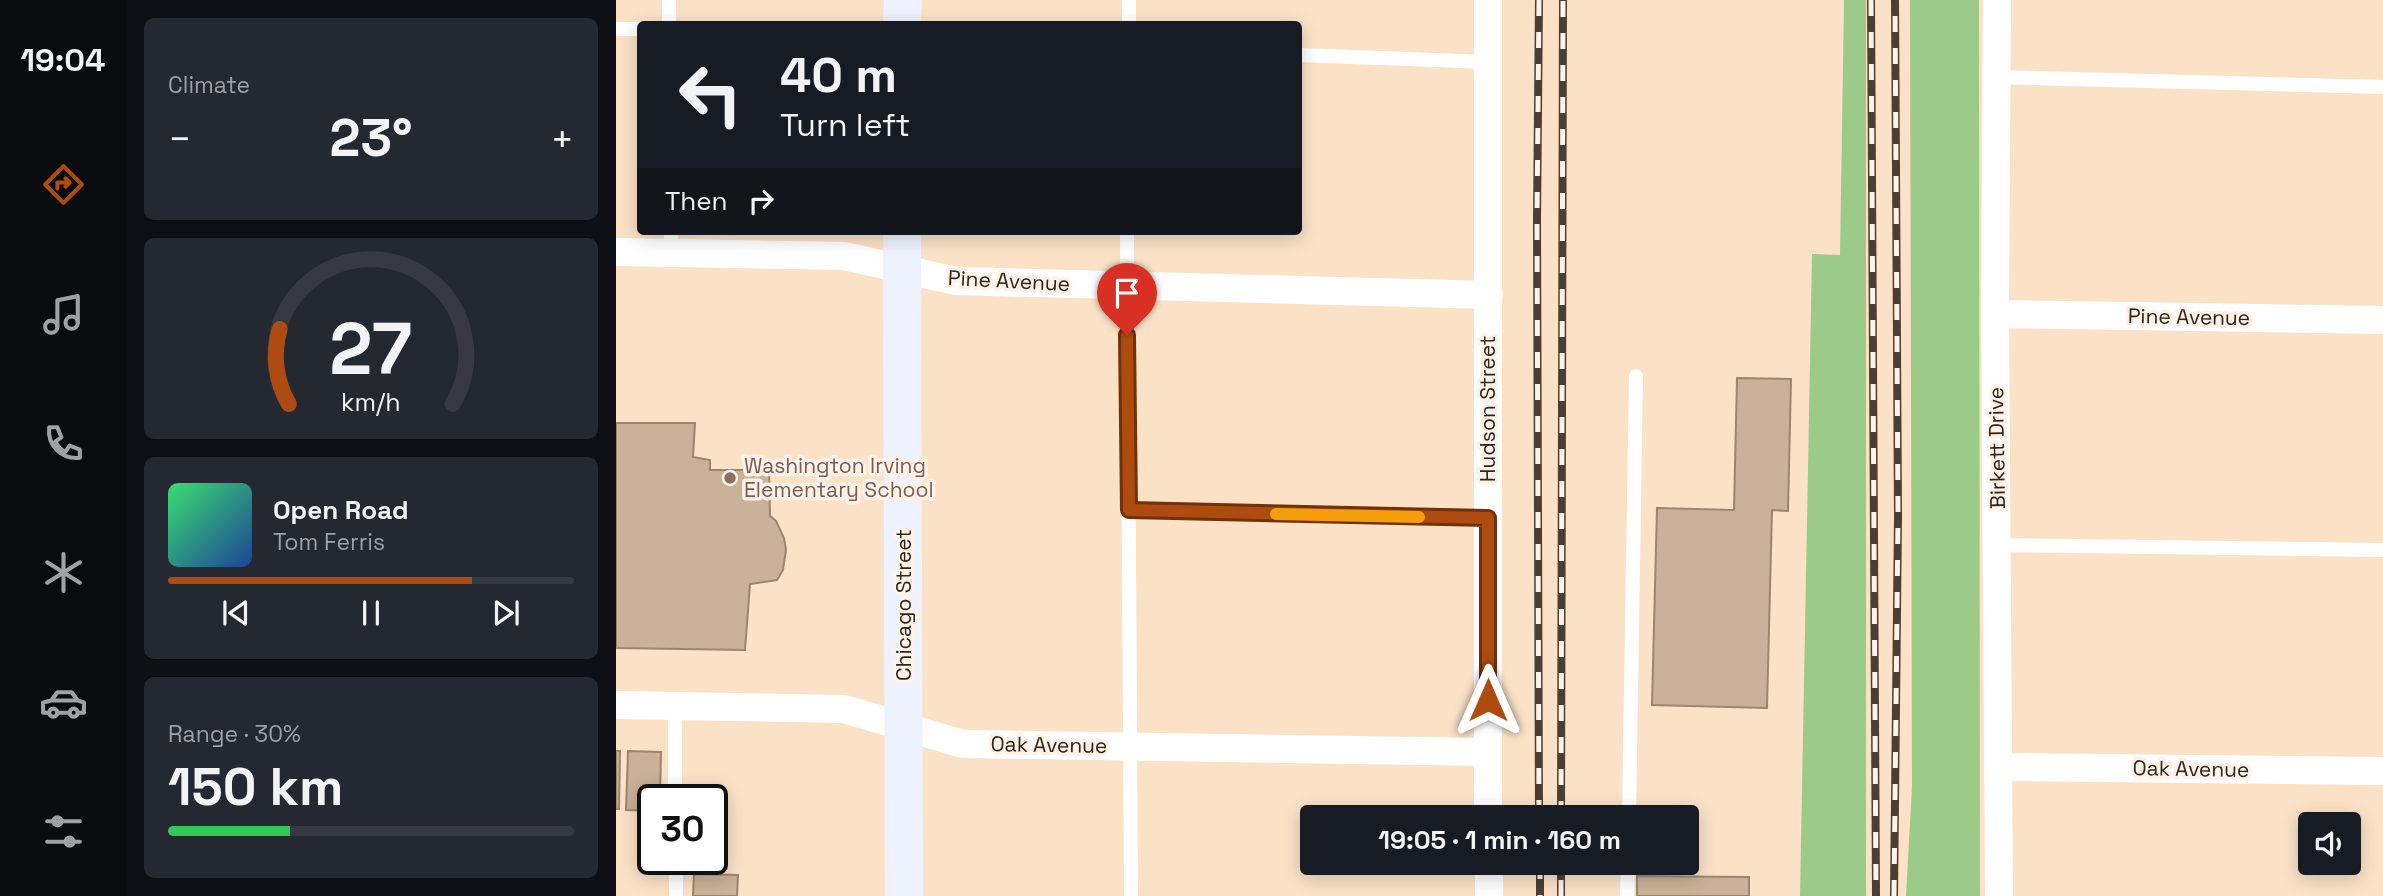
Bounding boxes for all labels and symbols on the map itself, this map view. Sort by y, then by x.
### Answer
pin [1097,263,1157,335]
street label: Pine Avenue [947,264,1071,297]
street label: Pine Avenue [2128,302,2250,331]
street label: Hudson Street [1474,336,1501,482]
street label: Birkett Drive [1982,387,2011,509]
place label: Washington Irving Elementary School [744,452,934,503]
marker: Washington Irving Elementary School [722,470,738,486]
street label: Chicago Street [890,529,917,681]
position arrow [1451,663,1525,737]
street label: Oak Avenue [990,730,1108,759]
street label: Oak Avenue [2132,754,2250,783]
speed limit sign: 30 [637,784,728,875]

